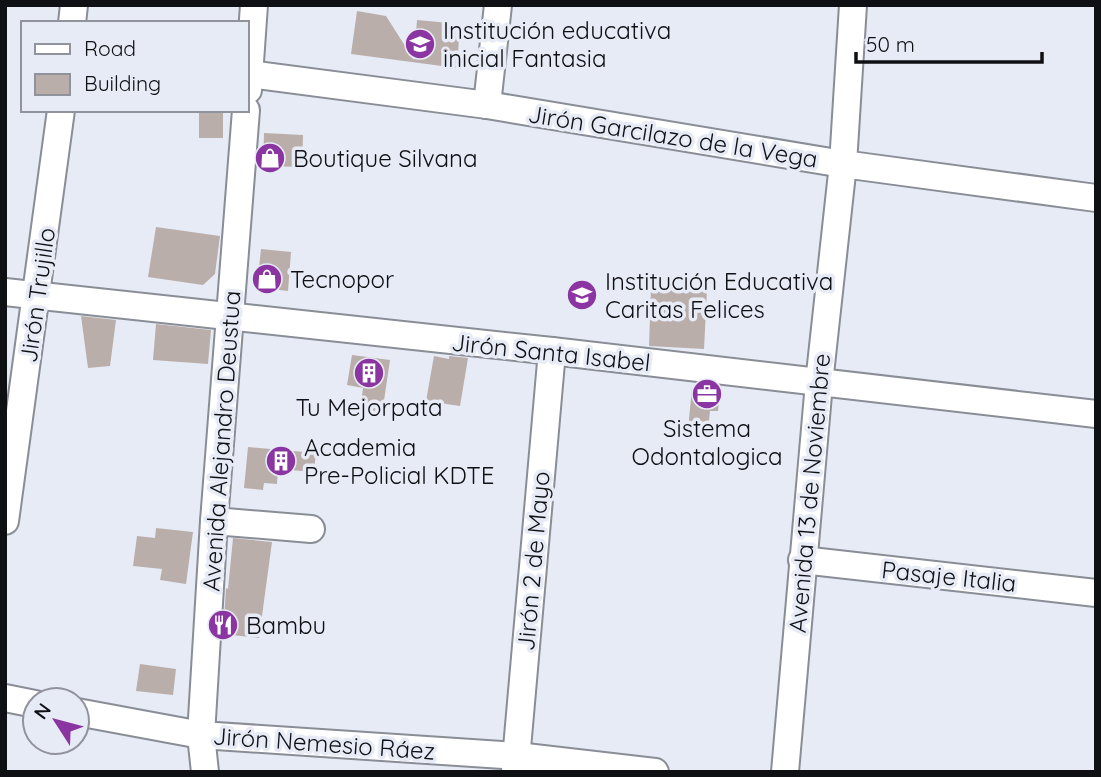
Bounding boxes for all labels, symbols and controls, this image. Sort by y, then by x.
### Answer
place label: Institución educativa inicial Fantasia [443,15,671,73]
legend [21,21,248,112]
scale bar [856,21,1042,65]
school or university icon: Institución educativa inicial Fantasia [403,27,437,61]
text: 50 m [866,31,915,57]
text: Road [84,35,136,61]
text: Building [84,70,161,96]
street label: Jirón Garcilazo de la Vega [526,98,820,174]
shop icon: Boutique Silvana [253,141,287,175]
place label: Boutique Silvana [293,143,478,173]
street label: Jirón Trujillo [13,226,61,364]
shop icon: Tecnopor [250,262,284,296]
place label: Tecnopor [290,264,394,294]
place label: Institución Educativa Caritas Felices [605,266,833,324]
school or university icon: Institución Educativa Caritas Felices [565,278,599,312]
street label: Avenida Alejandro Deustua [196,290,246,592]
street label: Jirón Santa Isabel [450,327,652,377]
street label: Avenida 13 de Noviembre [782,352,836,634]
building icon: Tu Mejorpata [352,356,386,390]
office icon: Sistema Odontalogica [690,377,724,411]
place label: Tu Mejorpata [295,392,443,422]
place label: Sistema Odontalogica [631,413,783,471]
place label: Academia Pre-Policial KDTE [304,432,494,490]
building icon: Academia Pre-Policial KDTE [264,444,298,478]
street label: Jirón 2 de Mayo [510,470,556,652]
street label: Pasaje Italia [880,554,1018,598]
restaurant icon: Bambu [206,608,240,642]
place label: Bambu [246,610,326,640]
north arrow [21,686,91,756]
text: N [28,698,56,724]
street label: Jirón Nemesio Ráez [212,720,436,766]

